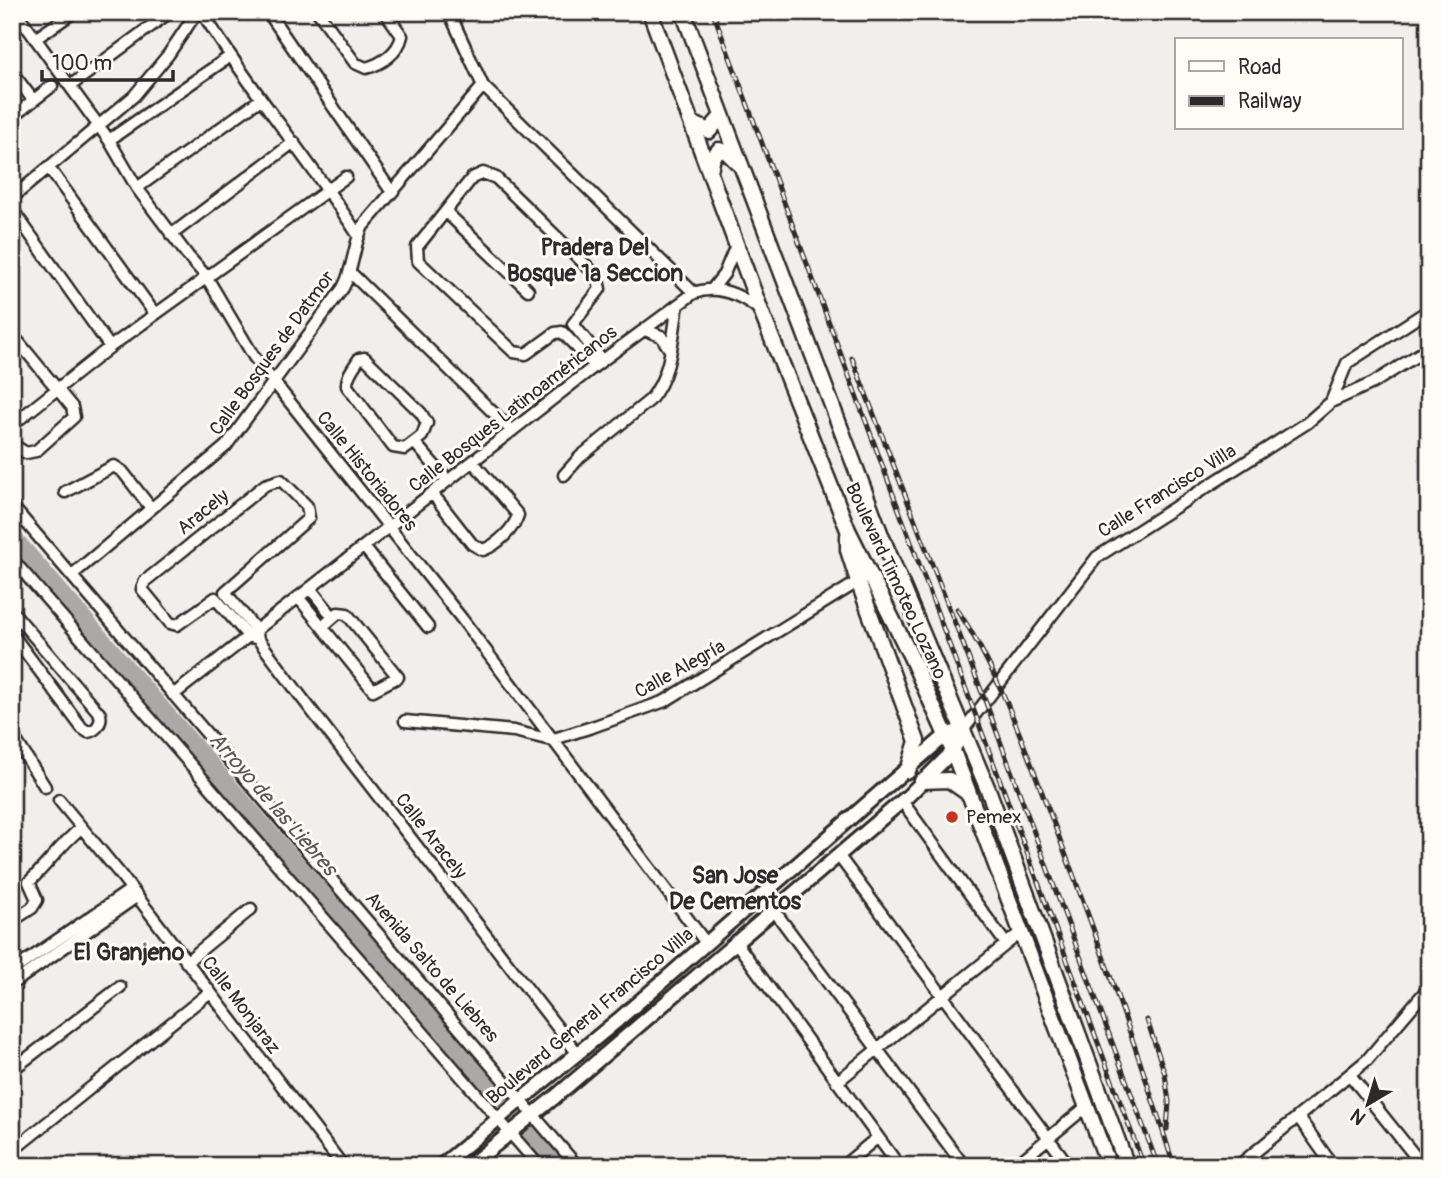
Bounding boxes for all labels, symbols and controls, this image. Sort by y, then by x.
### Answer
scale bar [42,38,173,82]
legend [1175,38,1402,130]
text: 100 m [52,50,112,77]
text: Road [1238,54,1282,81]
text: Railway [1238,88,1302,115]
district label: Pradera Del Bosque 1a Seccion [507,233,683,288]
street label: Calle Bosques de Datmor [204,266,340,440]
street label: Calle Bosques Latinoaméricanos [404,320,622,498]
street label: Calle Historiadores [311,406,423,536]
street label: Calle Francisco Villa [1093,439,1241,543]
street label: Boulevard Timoteo Lozano [840,479,952,683]
street label: Aracely [172,484,234,540]
street label: Calle Alegría [631,634,730,704]
water label: Arroyo de las Liebres [203,727,344,883]
street label: Calle Aracely [390,788,472,884]
place label: Pemex [966,805,1021,829]
marker: Pemex [944,809,960,825]
district label: San Jose De Cementos [669,861,802,916]
street label: Avenida Salto de Liebres [360,887,504,1048]
street label: Boulevard General Francisco Villa [482,922,699,1110]
district label: El Granjeno [74,938,185,967]
street label: Calle Monjaraz [196,951,286,1059]
north arrow [1332,1070,1402,1140]
text: N [1346,1103,1371,1130]

